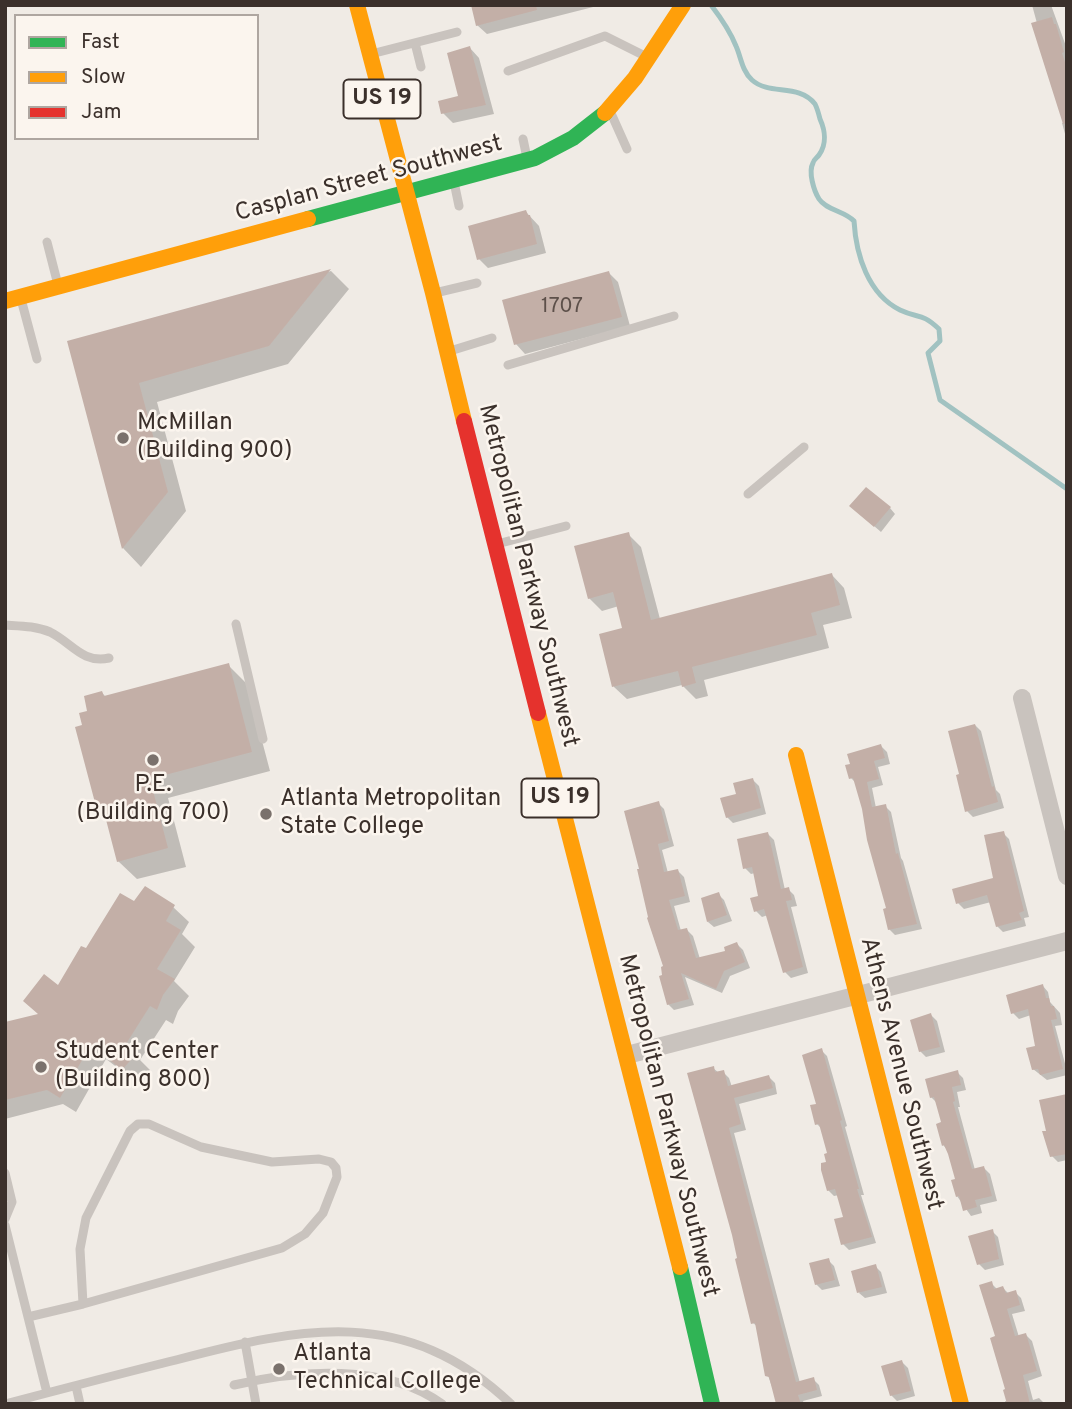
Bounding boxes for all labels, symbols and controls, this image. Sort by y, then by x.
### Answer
legend [14,14,259,140]
text: Fast [81,29,120,56]
text: Slow [81,64,126,91]
road number: US 19 [344,80,420,118]
text: Jam [81,99,122,126]
street label: Casplan Street Southwest [232,130,506,230]
house number: 1707 [541,295,583,321]
street label: Metropolitan Parkway Southwest [470,402,584,750]
place label: McMillan (Building 900) [137,410,292,466]
marker: McMillan (Building 900) [115,430,131,446]
marker: P.E. (Building 700) [145,752,161,768]
place label: P.E. (Building 700) [76,772,230,828]
road number: US 19 [522,778,598,818]
place label: Atlanta Metropolitan State College [280,786,501,842]
marker: Atlanta Metropolitan State College [258,806,274,822]
street label: Athens Avenue Southwest [852,935,948,1213]
street label: Metropolitan Parkway Southwest [610,952,724,1300]
place label: Student Center (Building 800) [55,1039,219,1095]
marker: Student Center (Building 800) [33,1059,49,1075]
place label: Atlanta Technical College [293,1341,481,1397]
marker: Atlanta Technical College [271,1361,287,1377]

